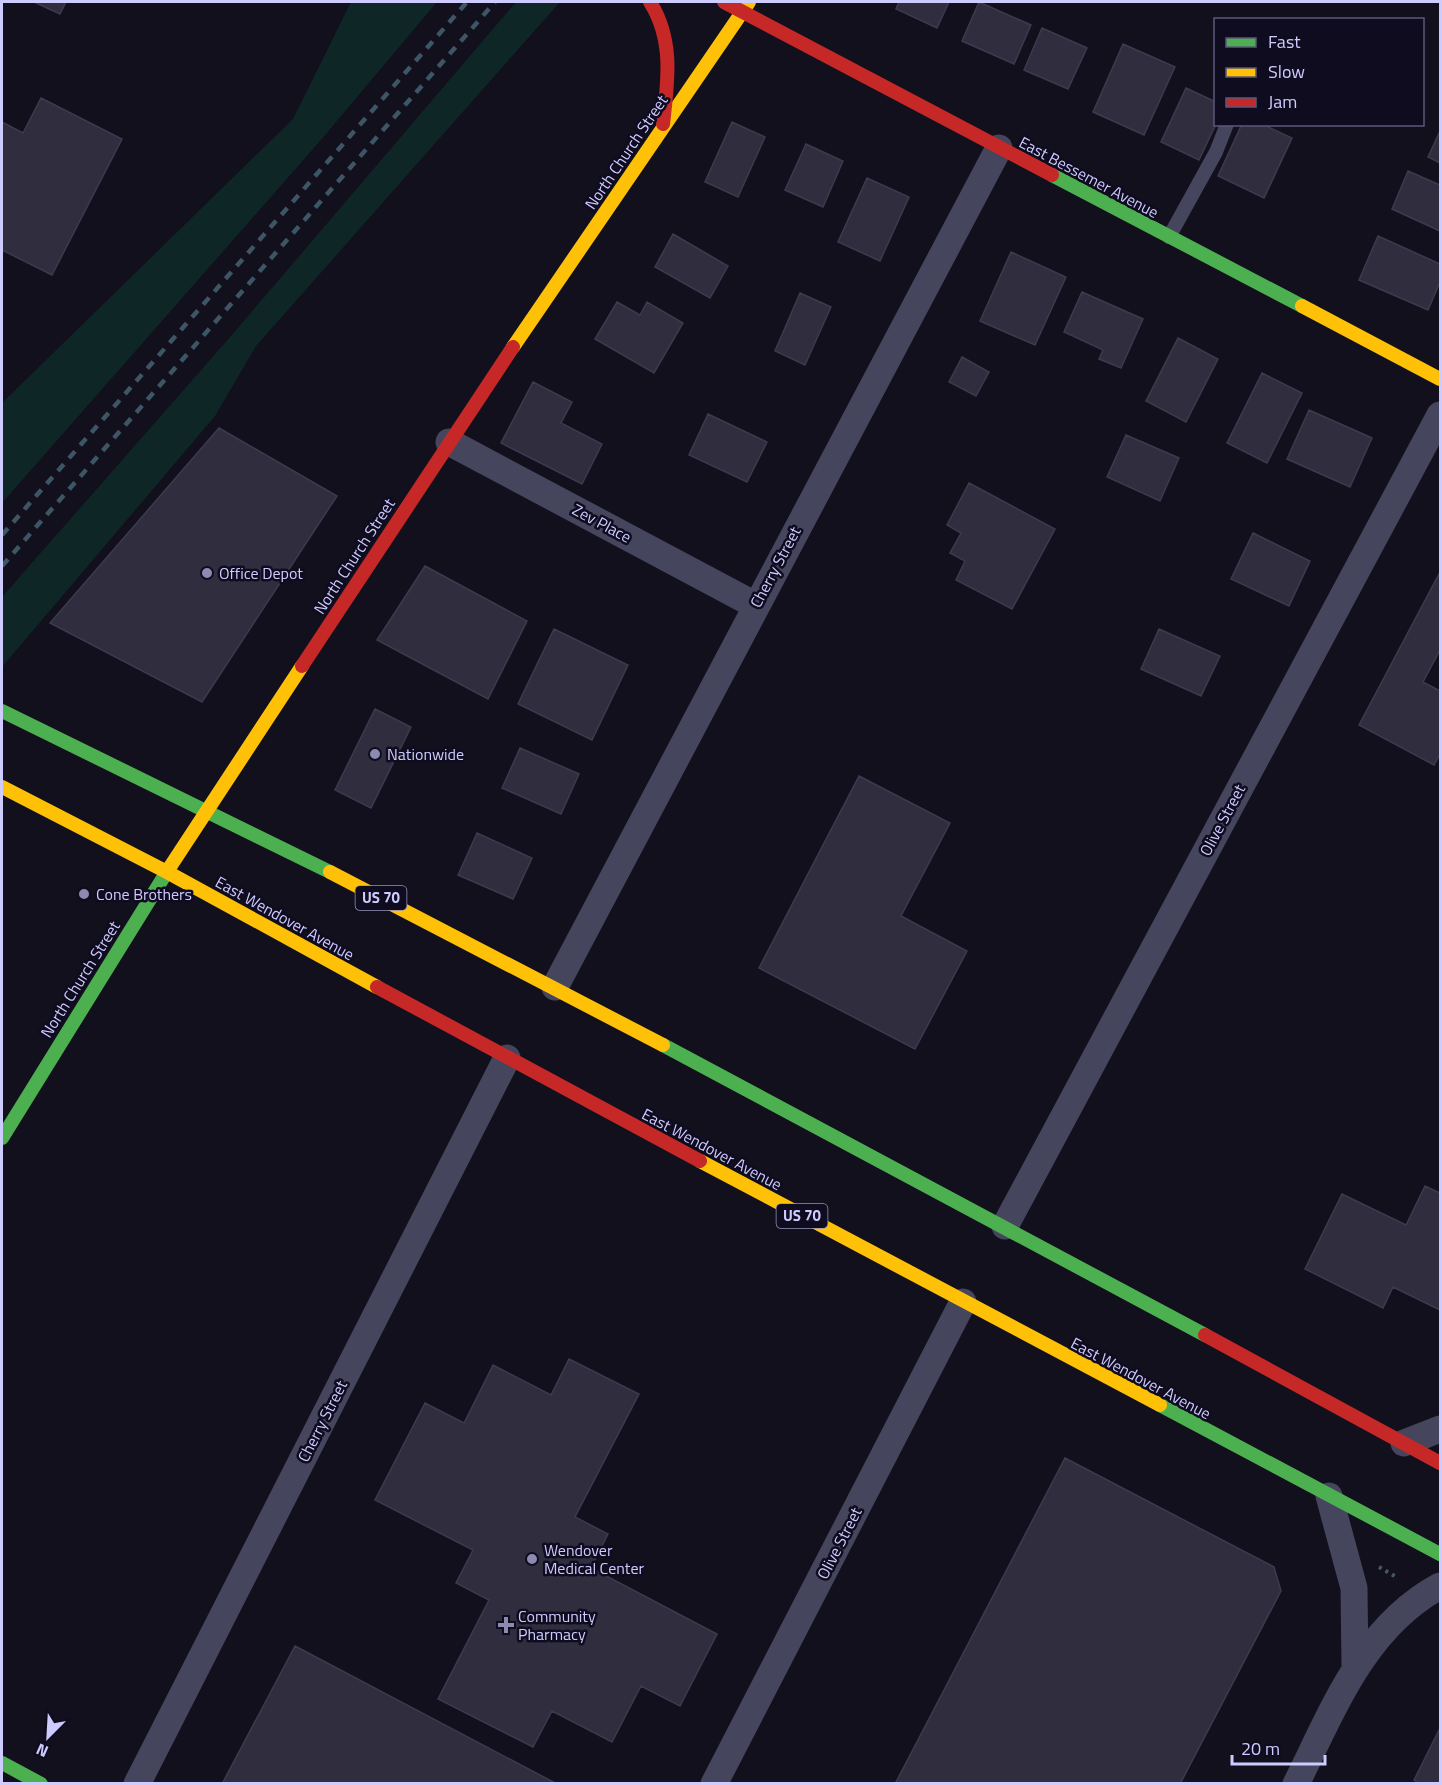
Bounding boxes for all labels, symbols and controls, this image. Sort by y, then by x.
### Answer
legend [1214,18,1424,126]
text: Fast [1268,28,1301,55]
text: Slow [1268,58,1305,85]
text: Jam [1268,88,1297,115]
street label: North Church Street [579,89,674,214]
street label: East Bessemer Avenue [1015,130,1163,224]
street label: North Church Street [307,493,401,619]
street label: Zev Place [568,497,636,549]
street label: Cherry Street [744,522,807,612]
place label: Office Depot [219,561,303,585]
marker: Office Depot [200,566,214,580]
place label: Nationwide [387,742,464,766]
marker: Nationwide [368,747,382,761]
street label: Olive Street [1193,780,1251,860]
street label: East Wendover Avenue [211,870,359,966]
place label: Cone Brothers [96,882,192,906]
road number: US 70 [356,886,406,910]
marker: Cone Brothers [77,887,91,901]
street label: North Church Street [34,916,126,1042]
street label: East Wendover Avenue [638,1102,786,1196]
road number: US 70 [776,1204,828,1228]
street label: East Wendover Avenue [1067,1331,1215,1425]
street label: Cherry Street [291,1376,353,1466]
street label: Olive Street [811,1502,868,1583]
place label: Wendover Medical Center [544,1538,644,1580]
marker: Wendover Medical Center [525,1552,539,1566]
place label: Community Pharmacy [518,1604,596,1646]
marker: Community Pharmacy [499,1618,513,1632]
north arrow [18,1707,78,1767]
scale bar [1232,1728,1325,1766]
text: 20 m [1241,1735,1280,1762]
text: N [32,1737,52,1764]

